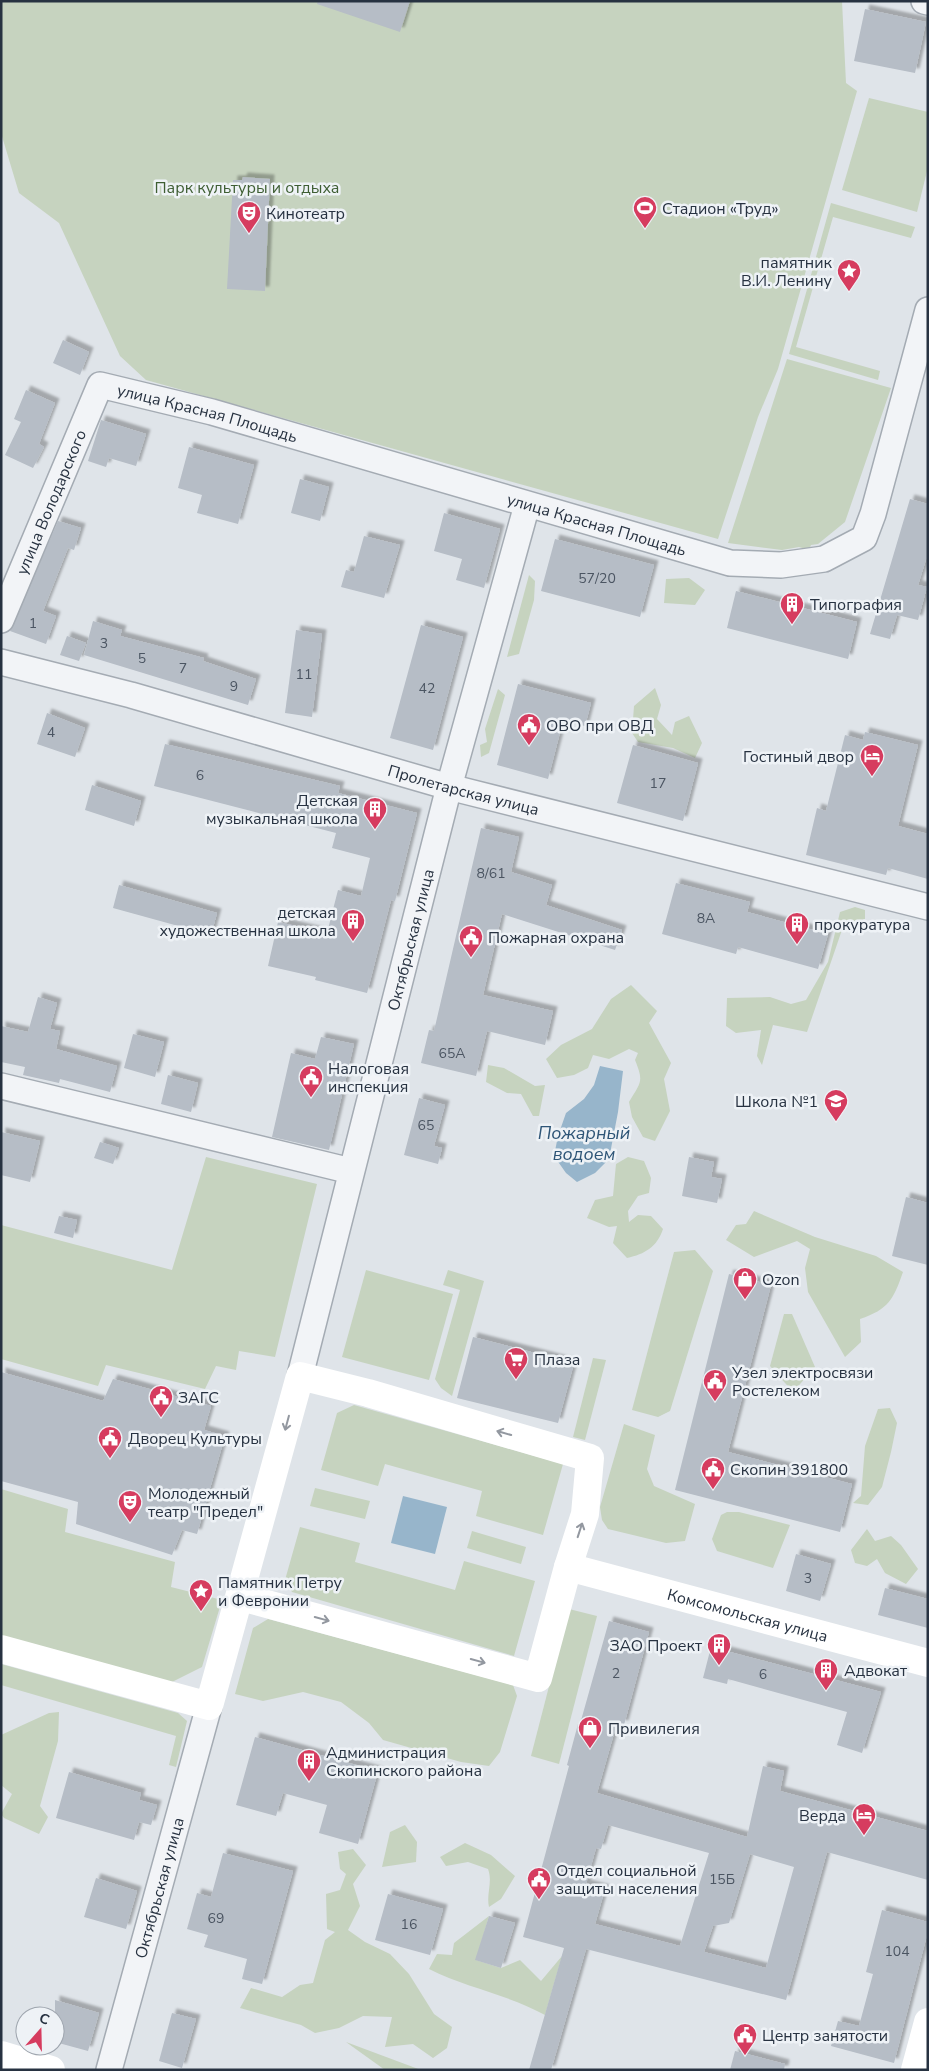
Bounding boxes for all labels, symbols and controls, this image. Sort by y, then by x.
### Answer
park label: Парк культуры и отдыха [154,177,340,199]
sports icon: Стадион «Труд» [632,195,658,229]
place label: Стадион «Труд» [662,198,778,220]
theatre icon: Кинотеатр [236,200,262,234]
place label: Кинотеатр [266,203,345,225]
place label: памятник В.И. Ленину [741,252,833,292]
place icon: памятник В.И. Ленину [836,258,862,292]
street label: улица Красная Площадь [115,380,300,448]
street label: улица Володарского [11,427,92,578]
street label: улица Красная Площадь [504,489,689,562]
house number: 57/20 [578,569,616,588]
building icon: Типография [779,591,805,625]
place label: Типография [810,594,902,616]
house number: 1 [29,614,37,633]
house number: 3 [100,634,108,653]
house number: 5 [138,649,146,668]
house number: 7 [179,659,187,678]
house number: 11 [296,665,312,684]
house number: 9 [230,677,238,696]
house number: 42 [419,679,435,698]
public building icon: ОВО при ОВД [516,712,542,746]
place label: ОВО при ОВД [546,715,654,737]
house number: 4 [47,723,55,742]
hotel icon: Гостиный двор [859,743,885,777]
place label: Гостиный двор [743,746,854,768]
street label: Пролетарская улица [385,760,541,821]
house number: 6 [196,766,204,785]
house number: 17 [650,774,666,793]
place label: Детская музыкальная школа [206,790,358,830]
building icon: Детская музыкальная школа [362,796,388,830]
house number: 8/61 [476,864,506,883]
street label: Октябрьская улица [383,867,440,1013]
place label: детская художественная школа [159,902,336,942]
building icon: детская художественная школа [340,908,366,942]
house number: 8А [697,909,715,928]
building icon: прокуратура [784,911,810,945]
place label: прокуратура [814,914,910,936]
public building icon: Пожарная охрана [458,924,484,958]
place label: Пожарная охрана [488,927,624,949]
house number: 65А [438,1044,466,1063]
place label: Налоговая инспекция [328,1058,409,1098]
public building icon: Налоговая инспекция [298,1064,324,1098]
school or university icon: Школа №1 [823,1088,849,1122]
place label: Школа №1 [735,1091,818,1113]
house number: 65 [418,1116,434,1135]
water label: Пожарный водоем [538,1121,630,1166]
shop icon: Ozon [732,1266,758,1300]
place label: Ozon [762,1269,800,1291]
supermarket icon: Плаза [503,1346,529,1380]
place label: Плаза [534,1349,580,1371]
place label: Узел электросвязи Ростелеком [731,1362,873,1402]
public building icon: Узел электросвязи Ростелеком [702,1368,728,1402]
public building icon: ЗАГС [148,1384,174,1418]
place label: ЗАГС [178,1387,219,1409]
one-way arrow [282,1415,291,1431]
public building icon: Дворец Культуры [97,1425,123,1459]
place label: Дворец Культуры [128,1428,262,1450]
one-way arrow [496,1428,512,1438]
public building icon: Скопин 391800 [700,1456,726,1490]
place label: Скопин 391800 [730,1459,848,1481]
place label: Молодежный театр "Предел" [148,1483,263,1523]
theatre icon: Молодежный театр "Предел" [117,1489,143,1523]
one-way arrow [576,1523,585,1539]
house number: 3 [804,1569,812,1588]
place label: Памятник Петру и Февронии [218,1572,343,1612]
place icon: Памятник Петру и Февронии [188,1578,214,1612]
street label: Комсомольская улица [665,1584,830,1648]
one-way arrow [313,1615,329,1624]
building icon: ЗАО Проект [706,1632,732,1666]
place label: ЗАО Проект [609,1635,703,1657]
one-way arrow [470,1657,486,1667]
building icon: Адвокат [813,1657,839,1691]
place label: Адвокат [844,1660,908,1682]
house number: 2 [612,1664,620,1683]
house number: 6 [759,1665,767,1684]
shop icon: Привилегия [577,1715,603,1749]
place label: Привилегия [608,1718,700,1740]
place label: Администрация Скопинского района [326,1742,482,1782]
building icon: Администрация Скопинского района [296,1748,322,1782]
hotel icon: Верда [851,1802,877,1836]
place label: Верда [799,1805,846,1827]
street label: Октябрьская улица [130,1815,190,1961]
place label: Отдел социальной защиты населения [556,1860,697,1900]
public building icon: Отдел социальной защиты населения [526,1866,552,1900]
house number: 15Б [709,1870,735,1889]
house number: 69 [208,1909,224,1928]
house number: 16 [401,1915,417,1934]
house number: 104 [884,1942,910,1961]
north arrow [15,2006,65,2056]
text: С [37,2009,52,2030]
public building icon: Центр занятости [732,2022,758,2056]
place label: Центр занятости [762,2025,888,2047]

